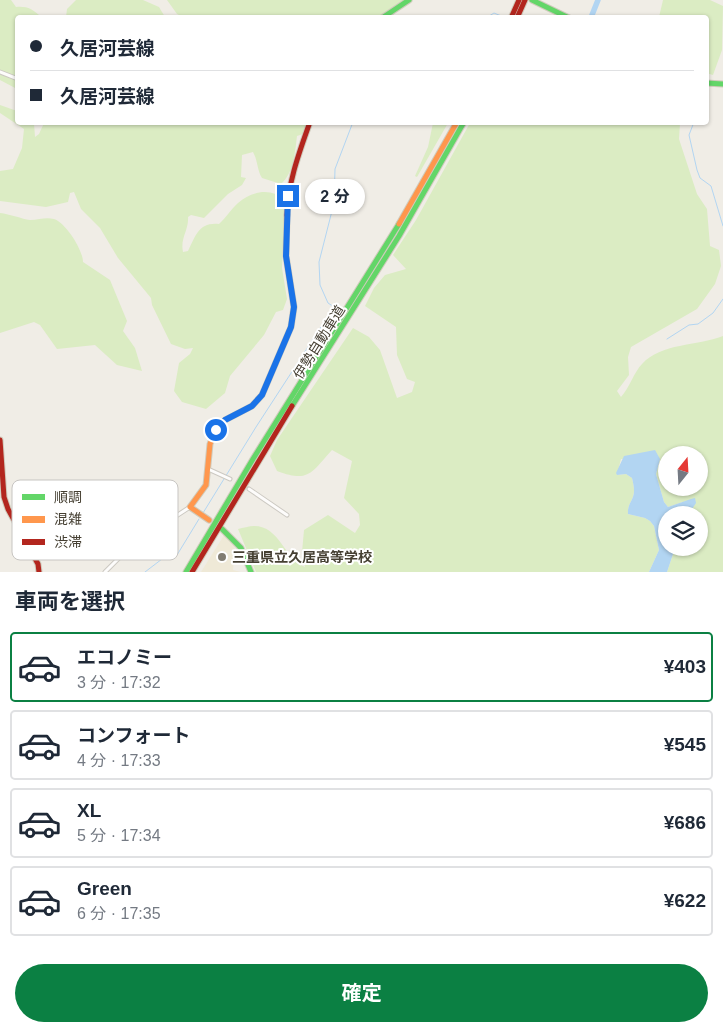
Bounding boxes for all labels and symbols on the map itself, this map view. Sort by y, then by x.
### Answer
callout: 2 分 [306,178,366,214]
route end [277,185,299,207]
street label: 伊勢自動車道 [290,302,348,382]
route start [205,419,227,441]
north arrow [658,446,708,496]
legend [12,480,178,560]
text: 順調 [54,489,82,505]
text: 混雑 [54,511,82,527]
text: 渋滞 [54,534,82,550]
place label: 三重県立久居高等学校 [232,549,372,565]
marker: 三重県立久居高等学校 [216,551,228,563]

